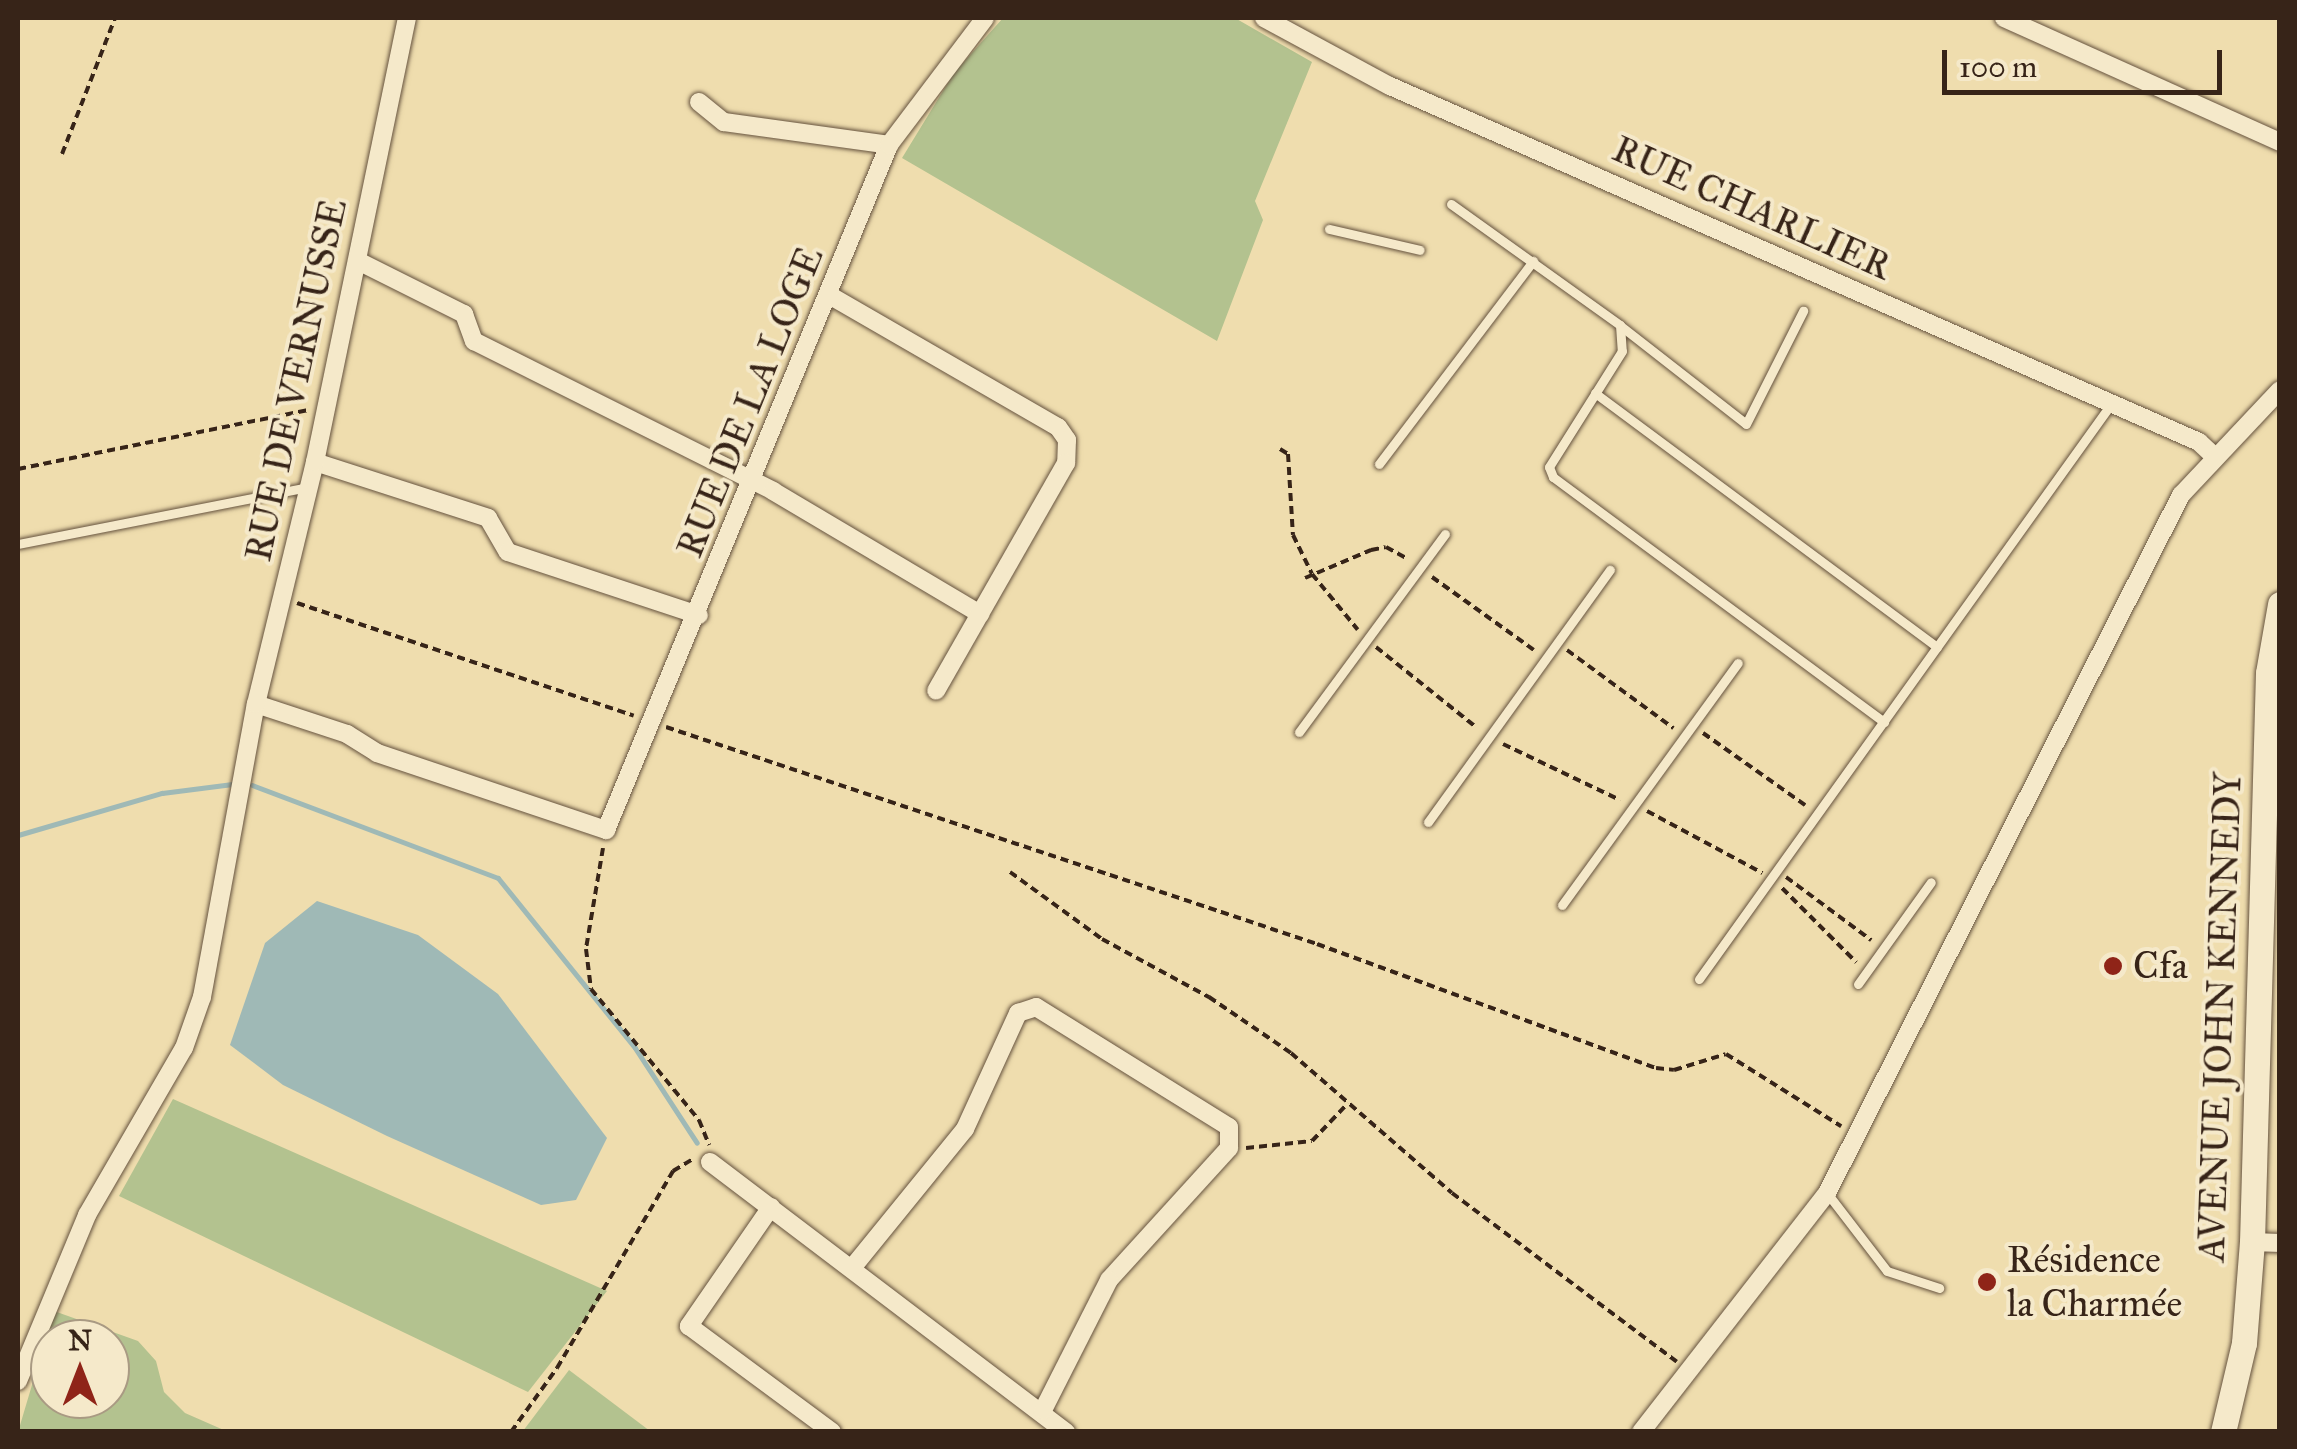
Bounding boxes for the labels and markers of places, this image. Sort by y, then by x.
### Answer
place label: Cfa [2133,943,2188,989]
marker: Cfa [2102,955,2124,977]
place label: Résidence la Charmée [2007,1237,2182,1326]
marker: Résidence la Charmée [1976,1271,1998,1293]

